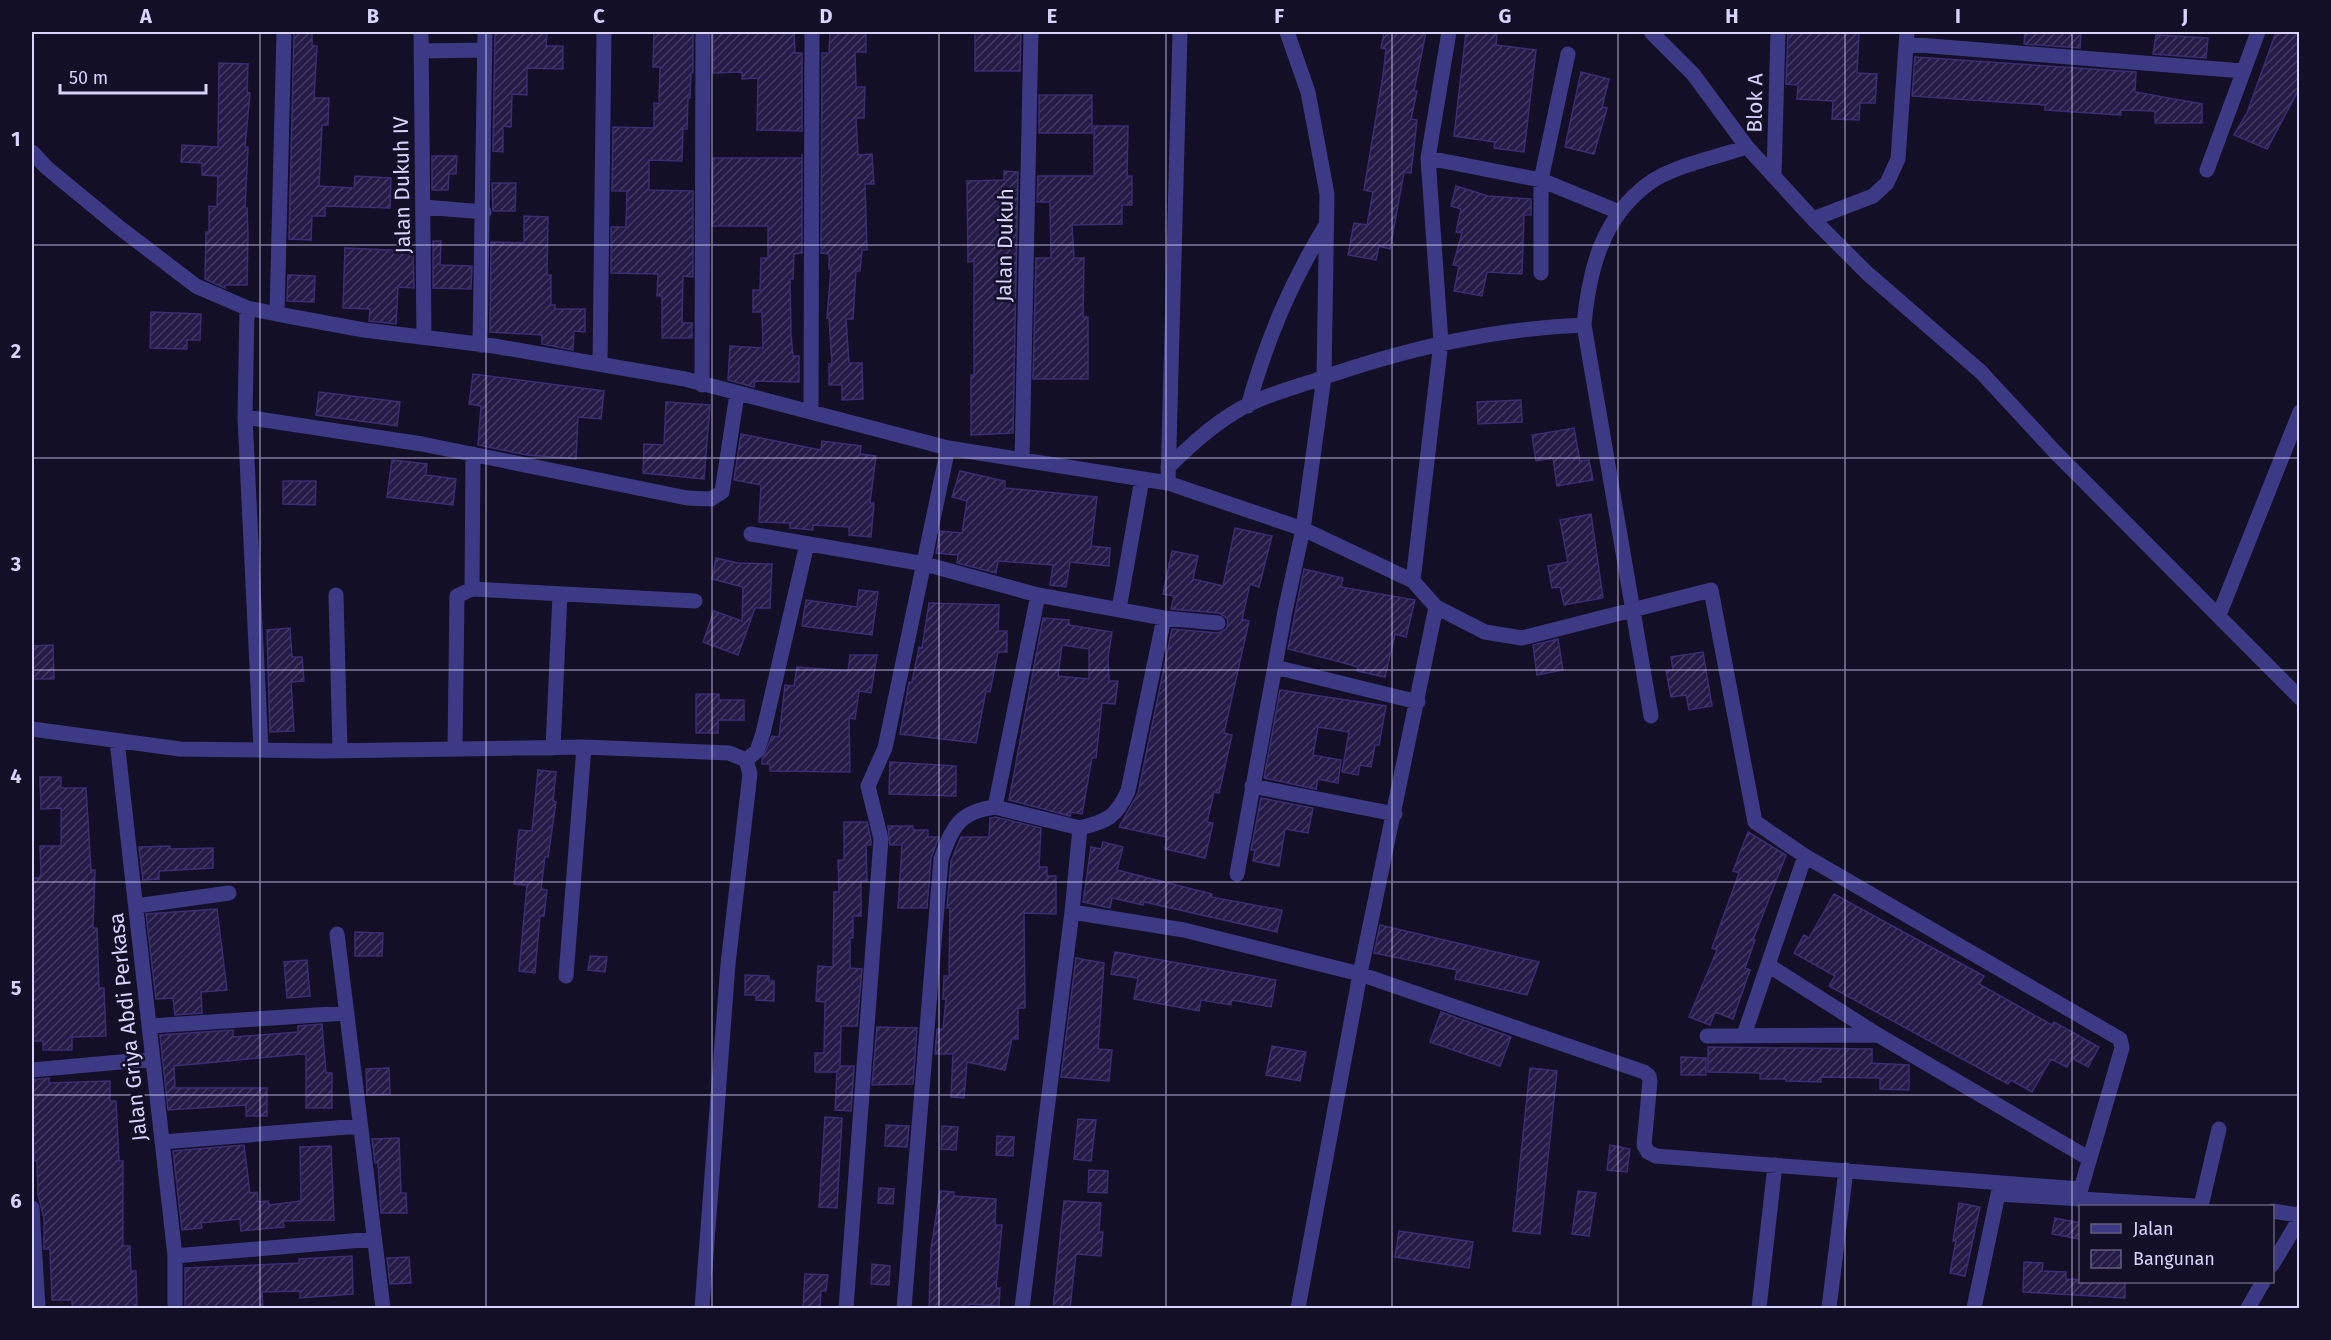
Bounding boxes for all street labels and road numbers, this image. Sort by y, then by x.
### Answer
street label: Blok A [1741,73,1769,133]
street label: Jalan Dukuh IV [388,116,416,254]
street label: Jalan Dukuh [991,188,1019,302]
street label: Jalan Griya Abdi Perkasa [103,911,153,1143]

